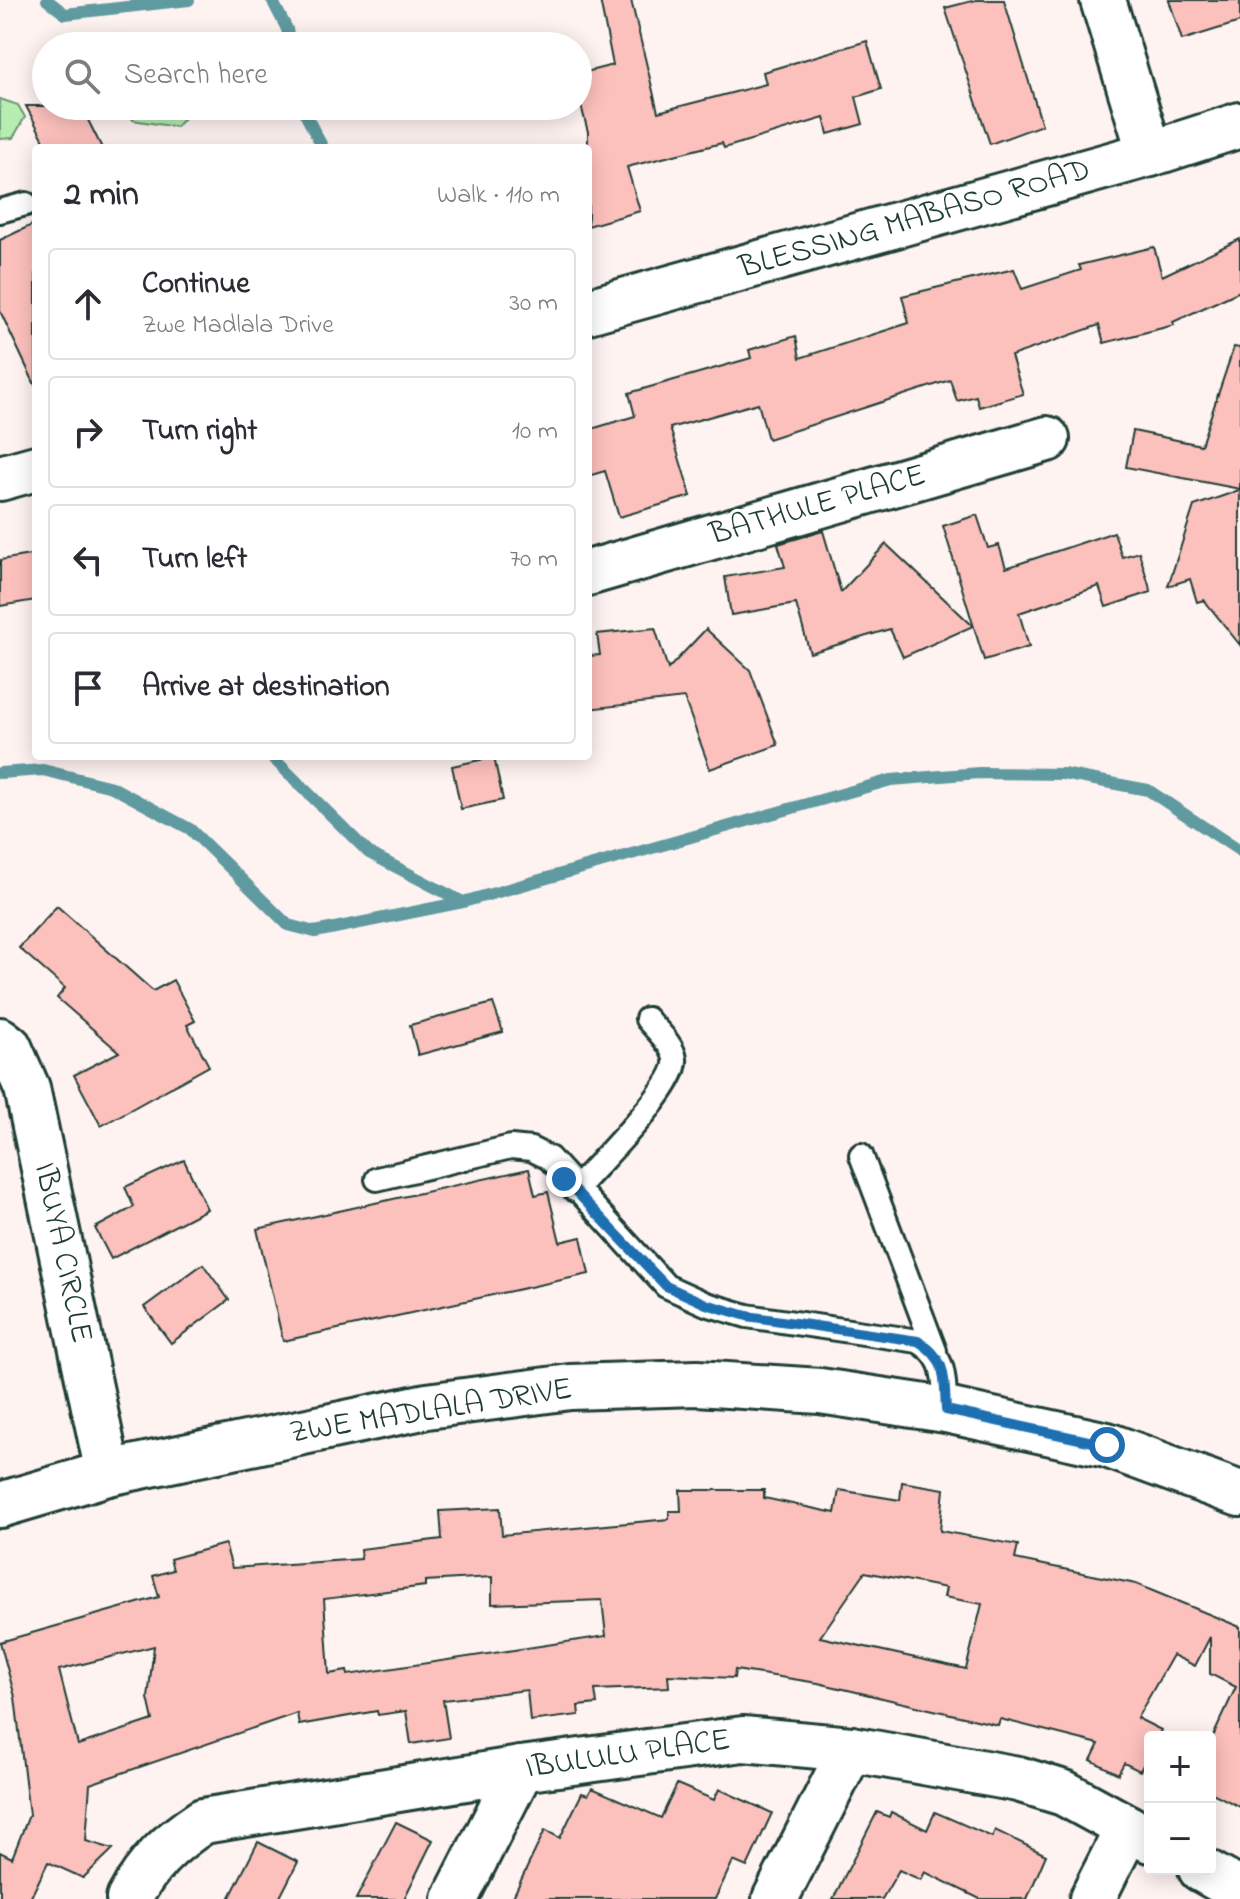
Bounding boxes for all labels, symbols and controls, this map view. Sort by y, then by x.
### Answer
search box [32,32,592,120]
icon: search [60,54,104,98]
text: Search here [124,54,268,98]
street label: BLESSING MABASO ROAD [733,147,1096,293]
text: 2 min [64,171,139,221]
text: Walk · 110 m [437,177,560,215]
text: Continue [142,263,250,307]
icon: ahead [66,282,110,326]
text: 30 m [509,285,558,323]
text: Zwe Madlala Drive [142,307,334,345]
icon: right [66,410,110,454]
text: Turn right [142,410,257,454]
text: 10 m [512,413,558,451]
street label: BATHULE PLACE [703,453,932,560]
icon: left [66,538,110,582]
text: Turn left [142,538,247,582]
text: 70 m [509,541,558,579]
icon: arrive [66,666,110,710]
text: Arrive at destination [142,666,390,710]
street label: IBUYA CIRCLE [20,1158,104,1348]
route end [546,1161,582,1197]
street label: ZWE MADLALA DRIVE [286,1366,576,1458]
route start [1089,1427,1125,1463]
street label: IBULULU PLACE [522,1717,734,1793]
map controls [1144,1731,1216,1875]
button: + [1144,1731,1216,1803]
button: − [1144,1803,1216,1875]

